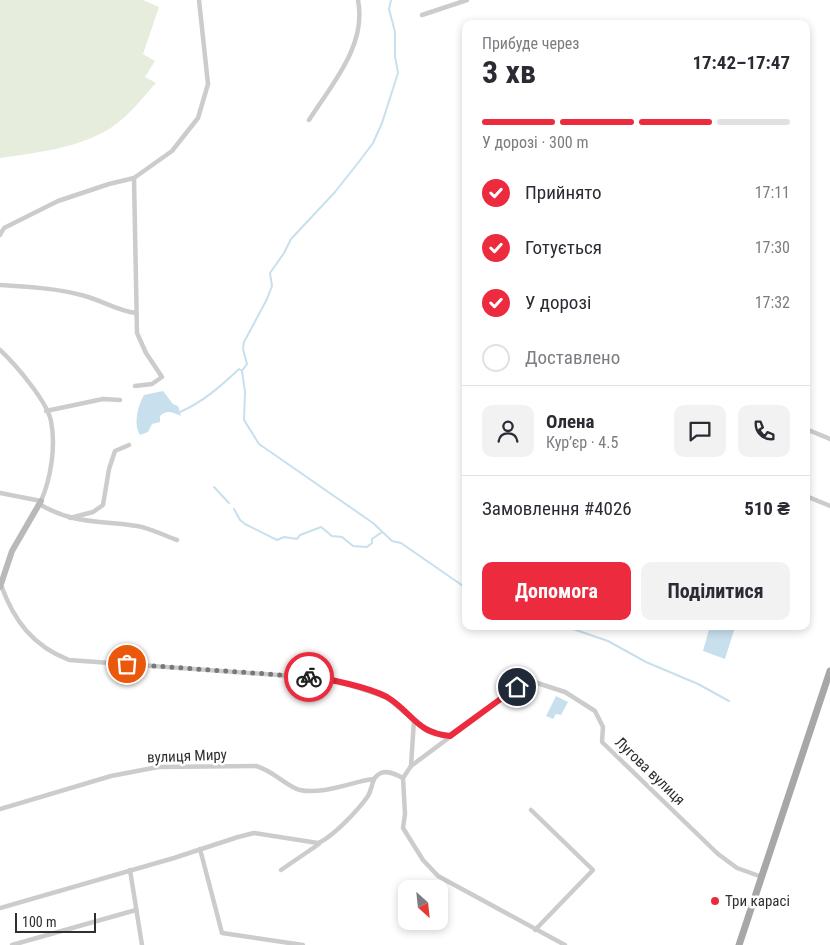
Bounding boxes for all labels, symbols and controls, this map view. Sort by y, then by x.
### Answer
text: Прибуде через [482,34,579,53]
text: 17:42–17:47 [692,51,790,74]
text: 3 хв [482,53,536,91]
text: У дорозі · 300 m [482,133,588,152]
icon: check [482,179,510,207]
text: Прийнято [525,181,602,204]
text: 17:11 [755,183,790,202]
icon: check [482,234,510,262]
text: Готується [525,236,602,259]
text: 17:30 [755,238,790,257]
icon: check [482,289,510,317]
text: У дорозі [525,291,591,314]
text: 17:32 [755,293,790,312]
text: Доставлено [525,346,620,369]
button: person [482,405,534,457]
button: chat [674,405,726,457]
button: phone [738,405,790,457]
text: Олена [546,410,595,433]
text: Кур’єр · 4.5 [546,433,618,452]
text: Замовлення #4026 [482,497,632,520]
text: 510 ₴ [744,497,790,520]
button: Допомога [482,562,631,620]
button: Поділитися [641,562,790,620]
pin [106,643,148,685]
icon: bag [113,650,141,678]
courier [284,652,334,702]
icon: bike [295,663,323,691]
pin [496,666,538,708]
icon: home [503,673,531,701]
street label: Лугова вулиця [611,733,689,809]
street label: вулиця Миру [147,746,227,766]
north arrow [398,880,448,930]
map controls [398,880,448,930]
place label: Три карасі [725,892,790,910]
marker: Три карасі [709,895,721,907]
scale bar [15,910,96,933]
text: 100 m [22,914,57,930]

